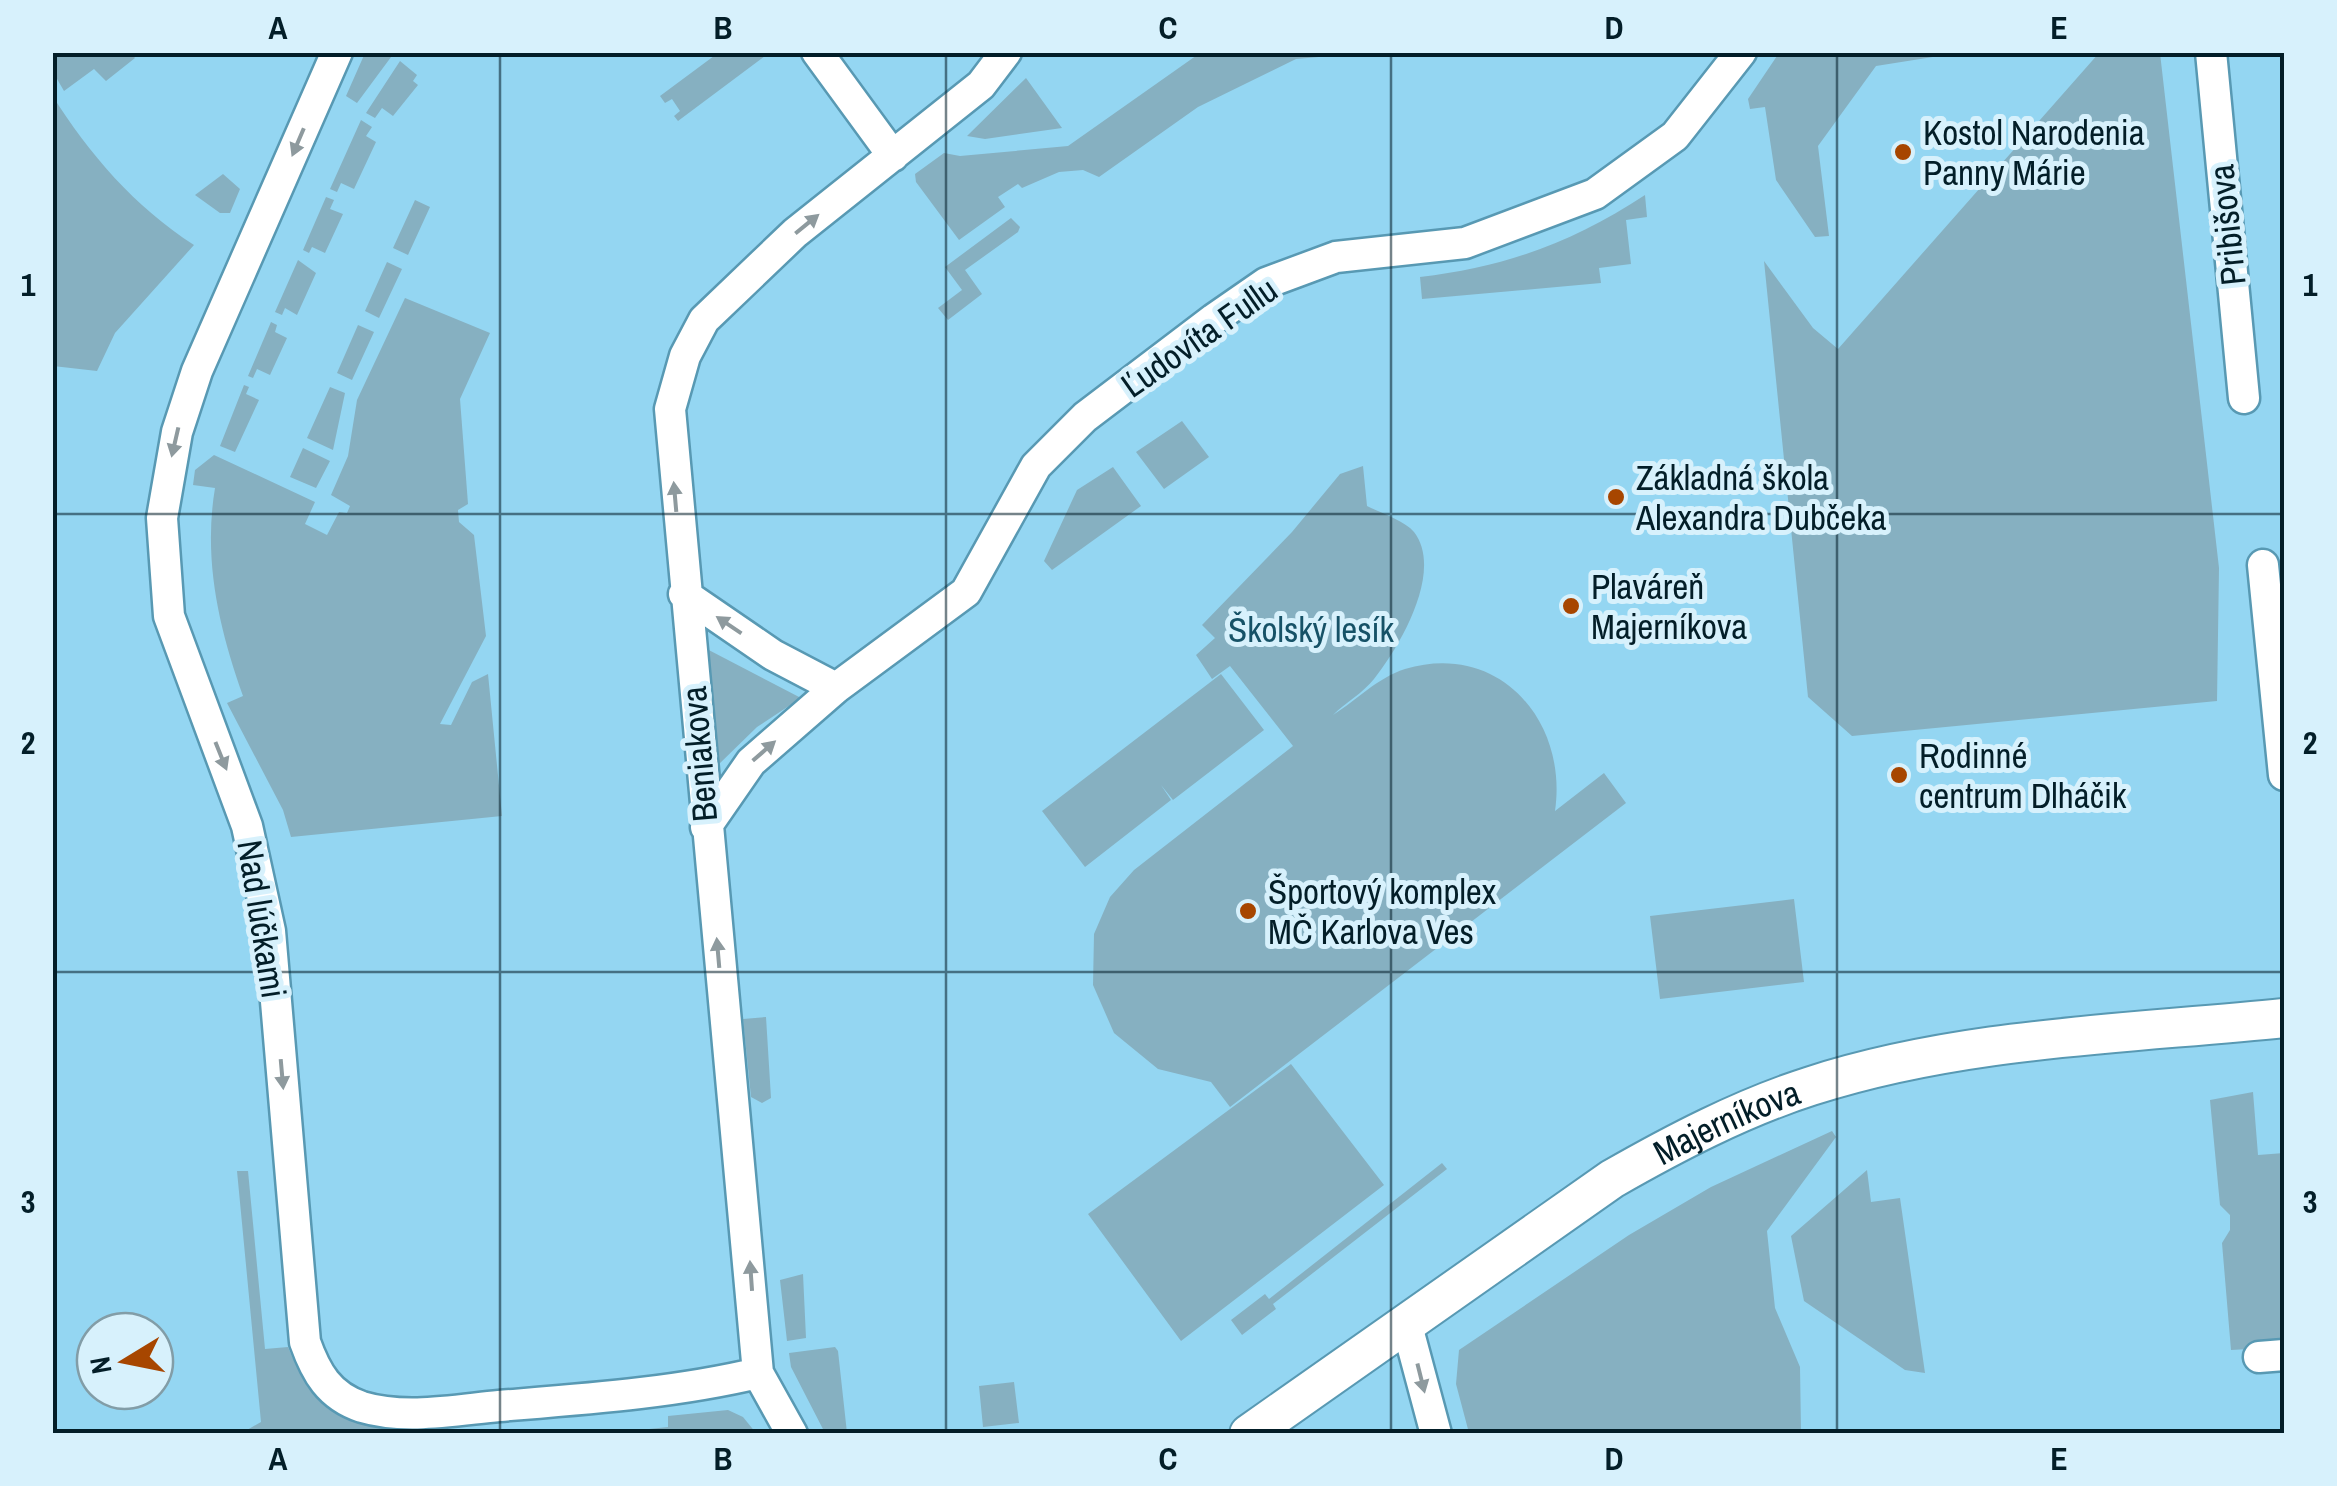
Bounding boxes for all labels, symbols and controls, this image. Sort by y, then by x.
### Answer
text: A [269,6,288,49]
text: B [714,6,732,49]
text: C [1159,6,1177,49]
text: D [1605,6,1623,49]
text: E [2050,6,2068,49]
place label: Kostol Narodenia Panny Márie [1923,109,2145,196]
one-way arrow [290,127,306,157]
marker: Kostol Narodenia Panny Márie [1892,141,1914,163]
street label: Pribišova [2197,162,2257,288]
one-way arrow [794,214,820,235]
text: 1 [21,263,36,306]
text: 1 [2303,263,2318,306]
street label: Ľudovíta Fullu [1112,266,1286,408]
one-way arrow [167,427,182,458]
place label: Základná škola Alexandra Dubčeka [1635,454,1887,541]
one-way arrow [667,480,683,512]
marker: Základná škola Alexandra Dubčeka [1605,486,1627,508]
place label: Plaváreň Majerníkova [1591,563,1747,650]
marker: Plaváreň Majerníkova [1560,595,1582,617]
park label: Školský lesík [1228,606,1395,653]
one-way arrow [715,617,742,635]
street label: Beniakova [670,684,728,824]
text: 2 [21,721,35,764]
text: 2 [2303,721,2317,764]
place label: Rodinné centrum Dlháčik [1919,732,2127,819]
one-way arrow [751,740,776,762]
one-way arrow [214,741,230,771]
marker: Rodinné centrum Dlháčik [1888,764,1910,786]
street label: Nad lúčkami [226,837,298,1001]
place label: Športový komplex MČ Karlova Ves [1268,868,1497,955]
marker: Športový komplex MČ Karlova Ves [1237,900,1259,922]
one-way arrow [709,937,725,968]
one-way arrow [275,1058,291,1090]
street label: Majerníkova [1645,1068,1806,1175]
text: 3 [21,1180,35,1223]
text: 3 [2303,1180,2317,1223]
one-way arrow [743,1260,759,1292]
north arrow [75,1311,175,1411]
text: N [80,1354,121,1377]
one-way arrow [1413,1363,1429,1394]
text: A [269,1437,288,1480]
text: B [714,1437,732,1480]
text: C [1159,1437,1177,1480]
text: D [1605,1437,1623,1480]
text: E [2050,1437,2068,1480]

